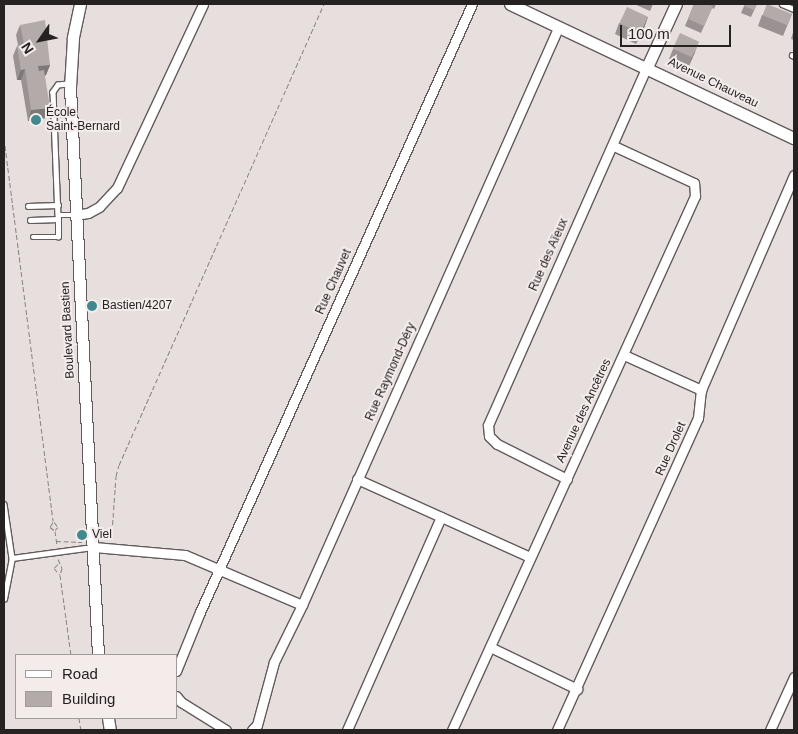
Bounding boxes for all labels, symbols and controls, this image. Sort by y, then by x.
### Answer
north arrow [15,15,65,65]
scale bar [623,15,734,47]
text: 100 m [628,25,670,42]
text: N [18,40,37,57]
street label: Avenue Chauveau [666,55,760,111]
place label: École Saint-Bernard [46,106,120,134]
marker: École Saint-Bernard [30,114,42,126]
street label: Rue des Aïeux [526,216,572,294]
street label: Rue Chauvet [313,247,355,317]
street label: Boulevard Bastien [58,281,78,379]
place label: Bastien/4207 [102,299,172,313]
marker: Bastien/4207 [86,300,98,312]
street label: Rue Raymond-Déry [363,321,419,423]
street label: Avenue des Ancêtres [553,356,615,466]
street label: Rue Drolet [653,420,689,478]
place label: Viel [92,528,112,542]
marker: Viel [76,529,88,541]
legend [15,654,178,719]
text: Road [62,665,98,682]
text: Building [62,690,115,707]

